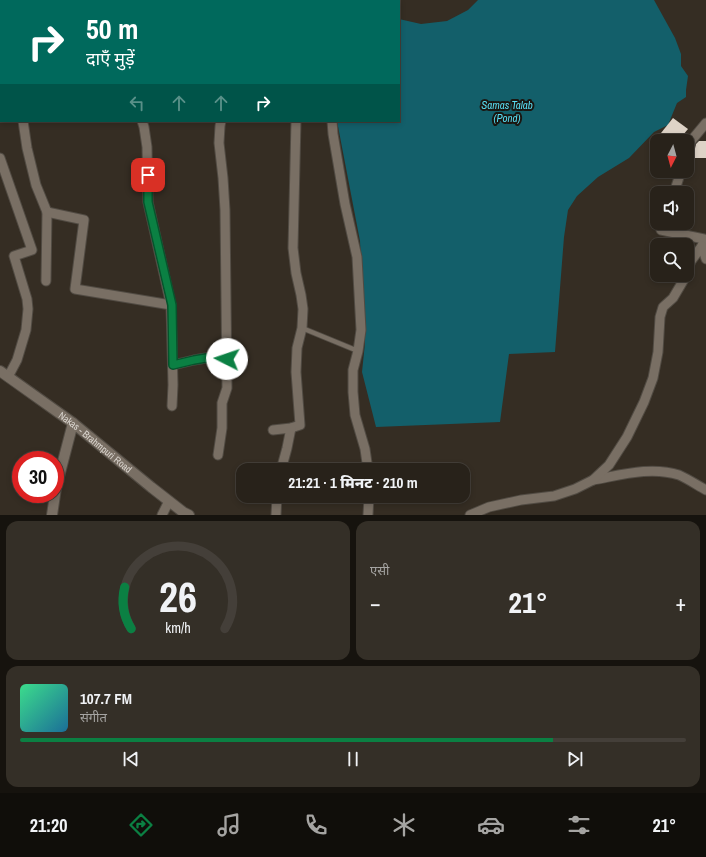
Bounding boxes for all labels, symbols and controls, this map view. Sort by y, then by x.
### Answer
text: 50 m [86,10,138,48]
icon: right [20,16,72,68]
text: दाएँ मुड़ें [86,46,135,71]
icon: left [126,92,148,114]
icon: ahead [168,92,190,114]
icon: ahead [210,92,232,114]
icon: right [252,92,274,114]
water label: Samas Talab (Pond) [481,98,533,125]
north arrow [650,134,694,178]
map controls [650,134,694,282]
pin [131,158,165,192]
icon: arrive [137,164,159,186]
button: sound [650,186,694,230]
button: search [650,238,694,282]
position arrow [206,338,248,380]
street label: Nakas - Brahmpuri Road [56,409,135,476]
speed limit sign: 30 [12,451,64,503]
text: 21:21 · 1 मिनट · 210 m [288,472,418,493]
text: एसी [370,562,389,579]
text: 26 [159,568,197,624]
text: 21° [508,582,548,622]
text: − [370,588,381,618]
text: + [675,588,686,618]
text: km/h [165,617,191,636]
text: 107.7 FM [80,688,132,709]
text: संगीत [80,709,107,726]
icon: previous [120,748,142,770]
icon: pause [342,748,364,770]
icon: next [564,748,586,770]
icon: directions [127,811,155,839]
icon: music [215,811,243,839]
icon: phone [302,811,330,839]
icon: climate [390,811,418,839]
icon: car [477,811,505,839]
icon: filters [565,811,593,839]
text: 21:20 [30,813,68,838]
text: 21° [653,813,676,838]

